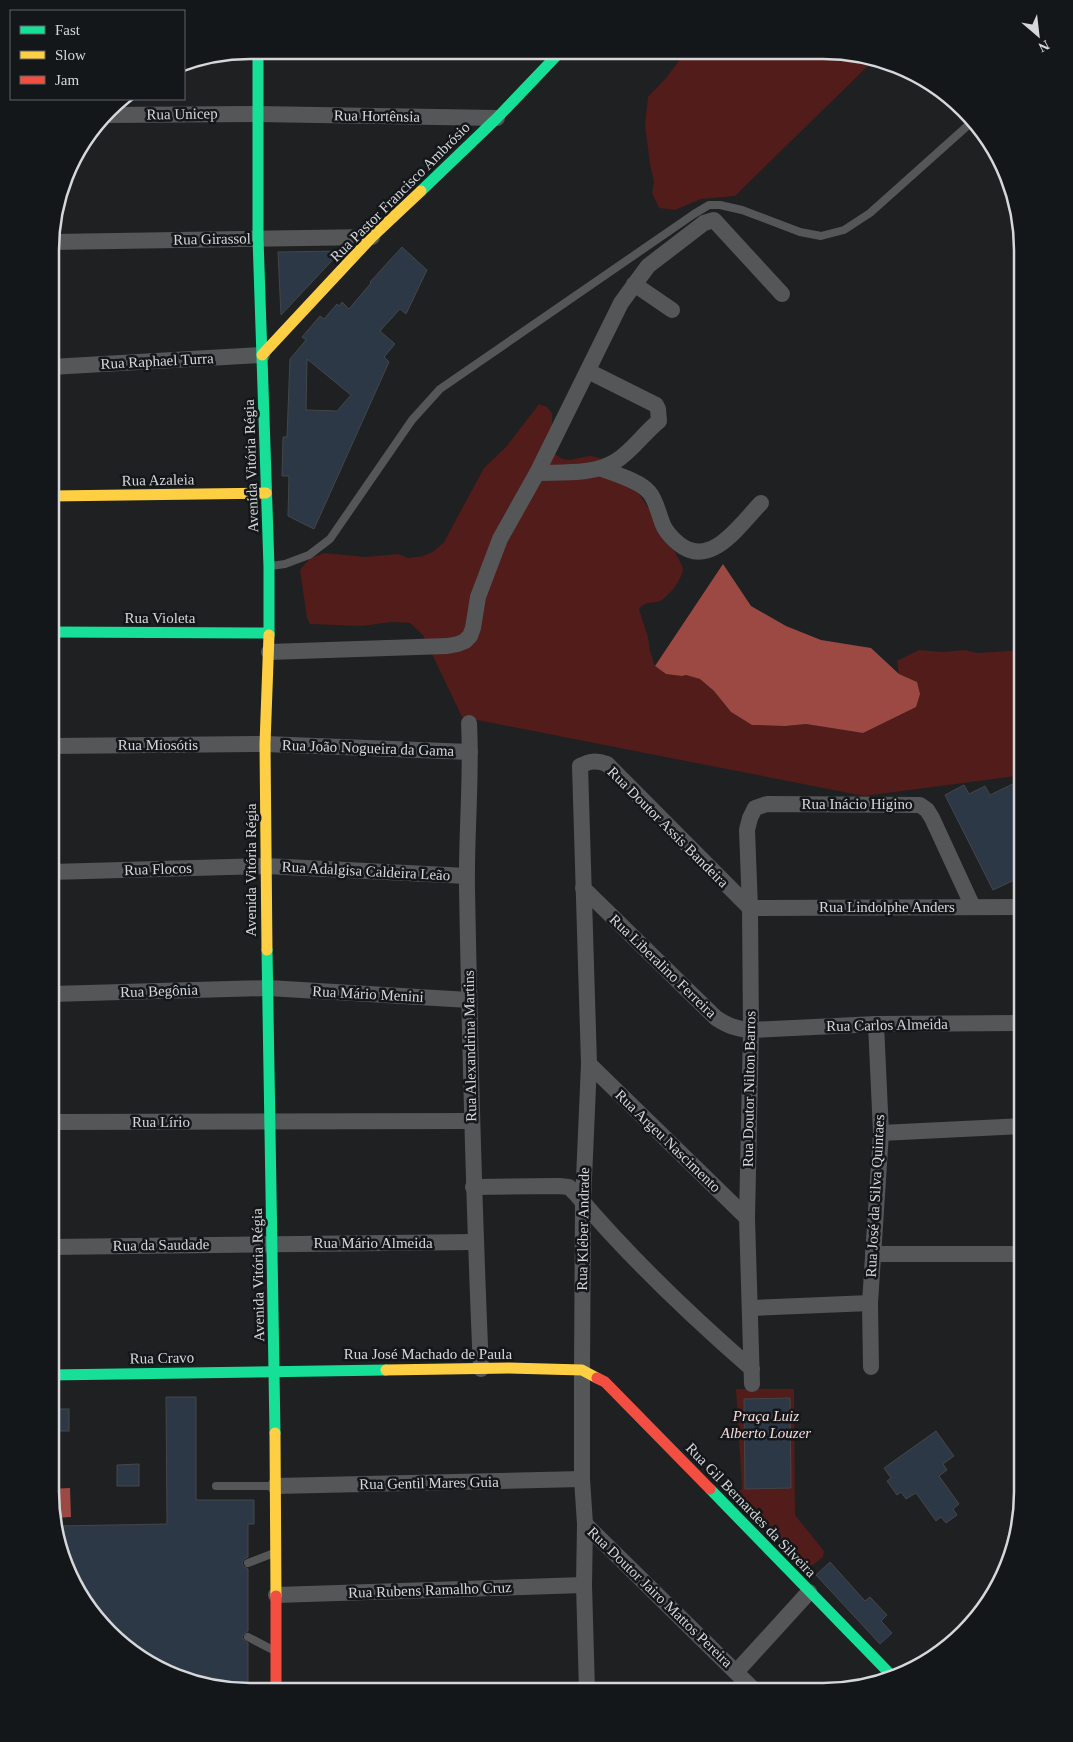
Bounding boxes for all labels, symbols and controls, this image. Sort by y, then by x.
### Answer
legend [10,10,185,100]
north arrow [1013,10,1063,60]
text: Fast [55,22,81,38]
text: N [1036,37,1052,55]
text: Slow [55,47,86,63]
text: Jam [55,72,79,88]
street label: Rua Unicep [146,105,218,123]
street label: Rua Hortênsia [334,107,421,125]
street label: Rua Pastor Francisco Ambrósio [327,119,473,265]
street label: Rua Girassol [173,230,251,248]
street label: Rua Raphael Turra [100,350,214,372]
street label: Avenida Vitória Régia [241,399,261,533]
street label: Rua Azaleia [121,471,195,489]
street label: Rua Violeta [125,610,196,626]
street label: Rua Miosótis [118,737,198,753]
street label: Rua João Nogueira da Gama [282,737,455,759]
street label: Rua Doutor Assis Bandeira [604,763,732,891]
street label: Rua Inácio Higino [802,796,912,812]
street label: Avenida Vitória Régia [243,803,259,937]
street label: Rua Adalgisa Caldeira Leão [281,859,451,883]
street label: Rua Flocos [124,860,192,878]
street label: Rua Lindolphe Anders [819,899,955,915]
street label: Rua Liberalino Ferreira [607,911,720,1021]
street label: Rua Alexandrina Martins [461,970,479,1122]
street label: Rua Begônia [120,982,199,1000]
street label: Rua Mário Menini [312,983,424,1005]
street label: Rua Doutor Nilton Barros [740,1011,758,1167]
street label: Rua Carlos Almeida [826,1016,948,1034]
street label: Rua Argeu Nascimento [612,1087,724,1195]
street label: Rua Lírio [132,1114,190,1130]
street label: Rua José da Silva Quintaes [863,1114,887,1278]
street label: Rua Kléber Andrade [574,1167,592,1291]
street label: Avenida Vitória Régia [249,1208,267,1342]
street label: Rua Mário Almeida [313,1235,433,1251]
street label: Rua da Saudade [113,1236,210,1254]
street label: Rua José Machado de Paula [344,1346,512,1362]
street label: Rua Cravo [130,1349,194,1367]
park label: Praça Luiz Alberto Louzer [720,1408,811,1441]
street label: Rua Gil Bernardes da Silveira [683,1440,819,1581]
street label: Rua Gentil Mares Guia [359,1474,499,1492]
street label: Rua Doutor Jairo Mattos Pereira [584,1524,736,1671]
street label: Rua Rubens Ramalho Cruz [348,1579,512,1601]

